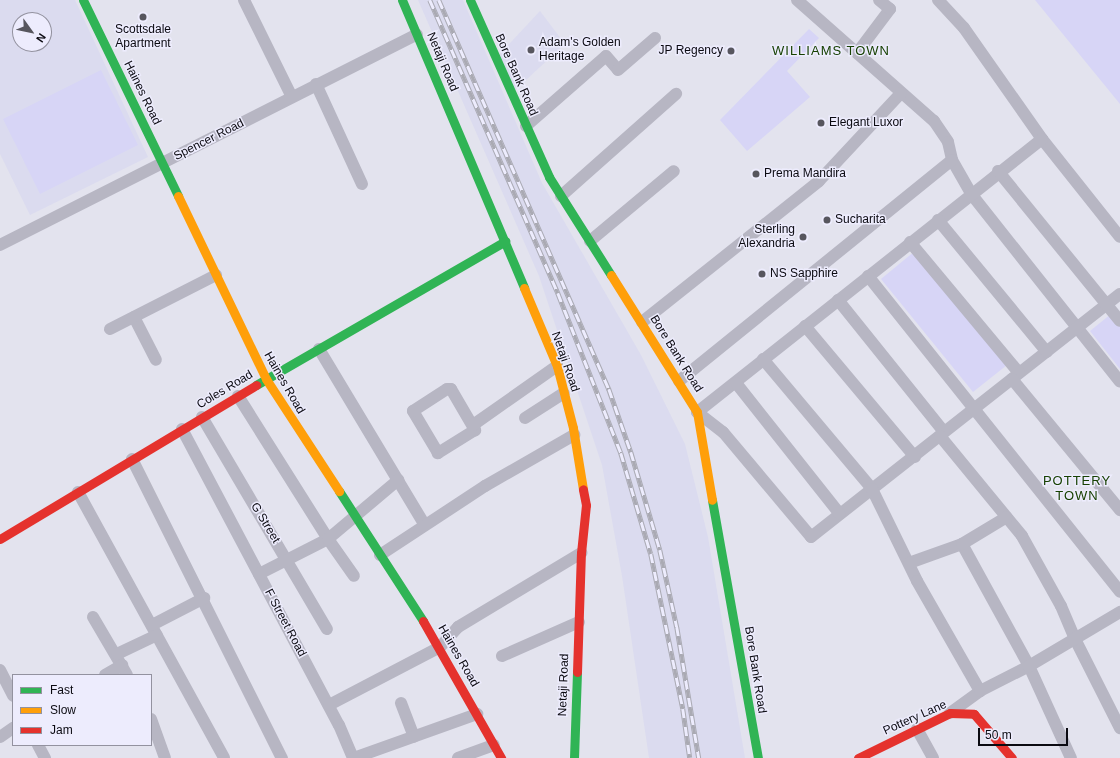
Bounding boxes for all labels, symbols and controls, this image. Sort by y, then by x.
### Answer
north arrow [12,12,52,52]
marker: Scottsdale Apartment [138,12,148,22]
place label: Scottsdale Apartment [115,23,171,51]
street label: Netaji Road [423,30,461,94]
text: N [34,31,48,45]
street label: Bore Bank Road [492,32,540,118]
place label: Adam's Golden Heritage [539,36,621,64]
district label: WILLIAMS TOWN [772,43,890,59]
place label: JP Regency [658,44,723,58]
marker: Adam's Golden Heritage [526,45,536,55]
marker: JP Regency [726,46,736,56]
street label: Haines Road [120,59,164,127]
street label: Spencer Road [172,116,246,164]
place label: Elegant Luxor [829,116,903,130]
marker: Elegant Luxor [816,118,826,128]
place label: Prema Mandira [764,167,846,181]
marker: Prema Mandira [751,169,761,179]
place label: Sucharita [835,213,886,227]
marker: Sucharita [822,215,832,225]
place label: Sterling Alexandria [738,223,795,251]
marker: Sterling Alexandria [798,232,808,242]
place label: NS Sapphire [770,267,838,281]
marker: NS Sapphire [757,269,767,279]
street label: Bore Bank Road [647,313,705,395]
street label: Netaji Road [548,330,582,394]
street label: Haines Road [260,349,308,417]
street label: Coles Road [194,368,256,412]
district label: POTTERY TOWN [1043,474,1111,505]
street label: G Street [247,500,283,546]
street label: F Street Road [261,587,309,659]
street label: Haines Road [434,622,482,690]
street label: Bore Bank Road [741,625,769,715]
street label: Netaji Road [556,653,572,717]
legend [12,674,152,746]
text: Fast [50,683,73,697]
street label: Pottery Lane [881,698,949,738]
text: Slow [50,703,76,717]
scale bar [980,720,1070,746]
text: Jam [50,723,73,737]
text: 50 m [985,728,1012,742]

